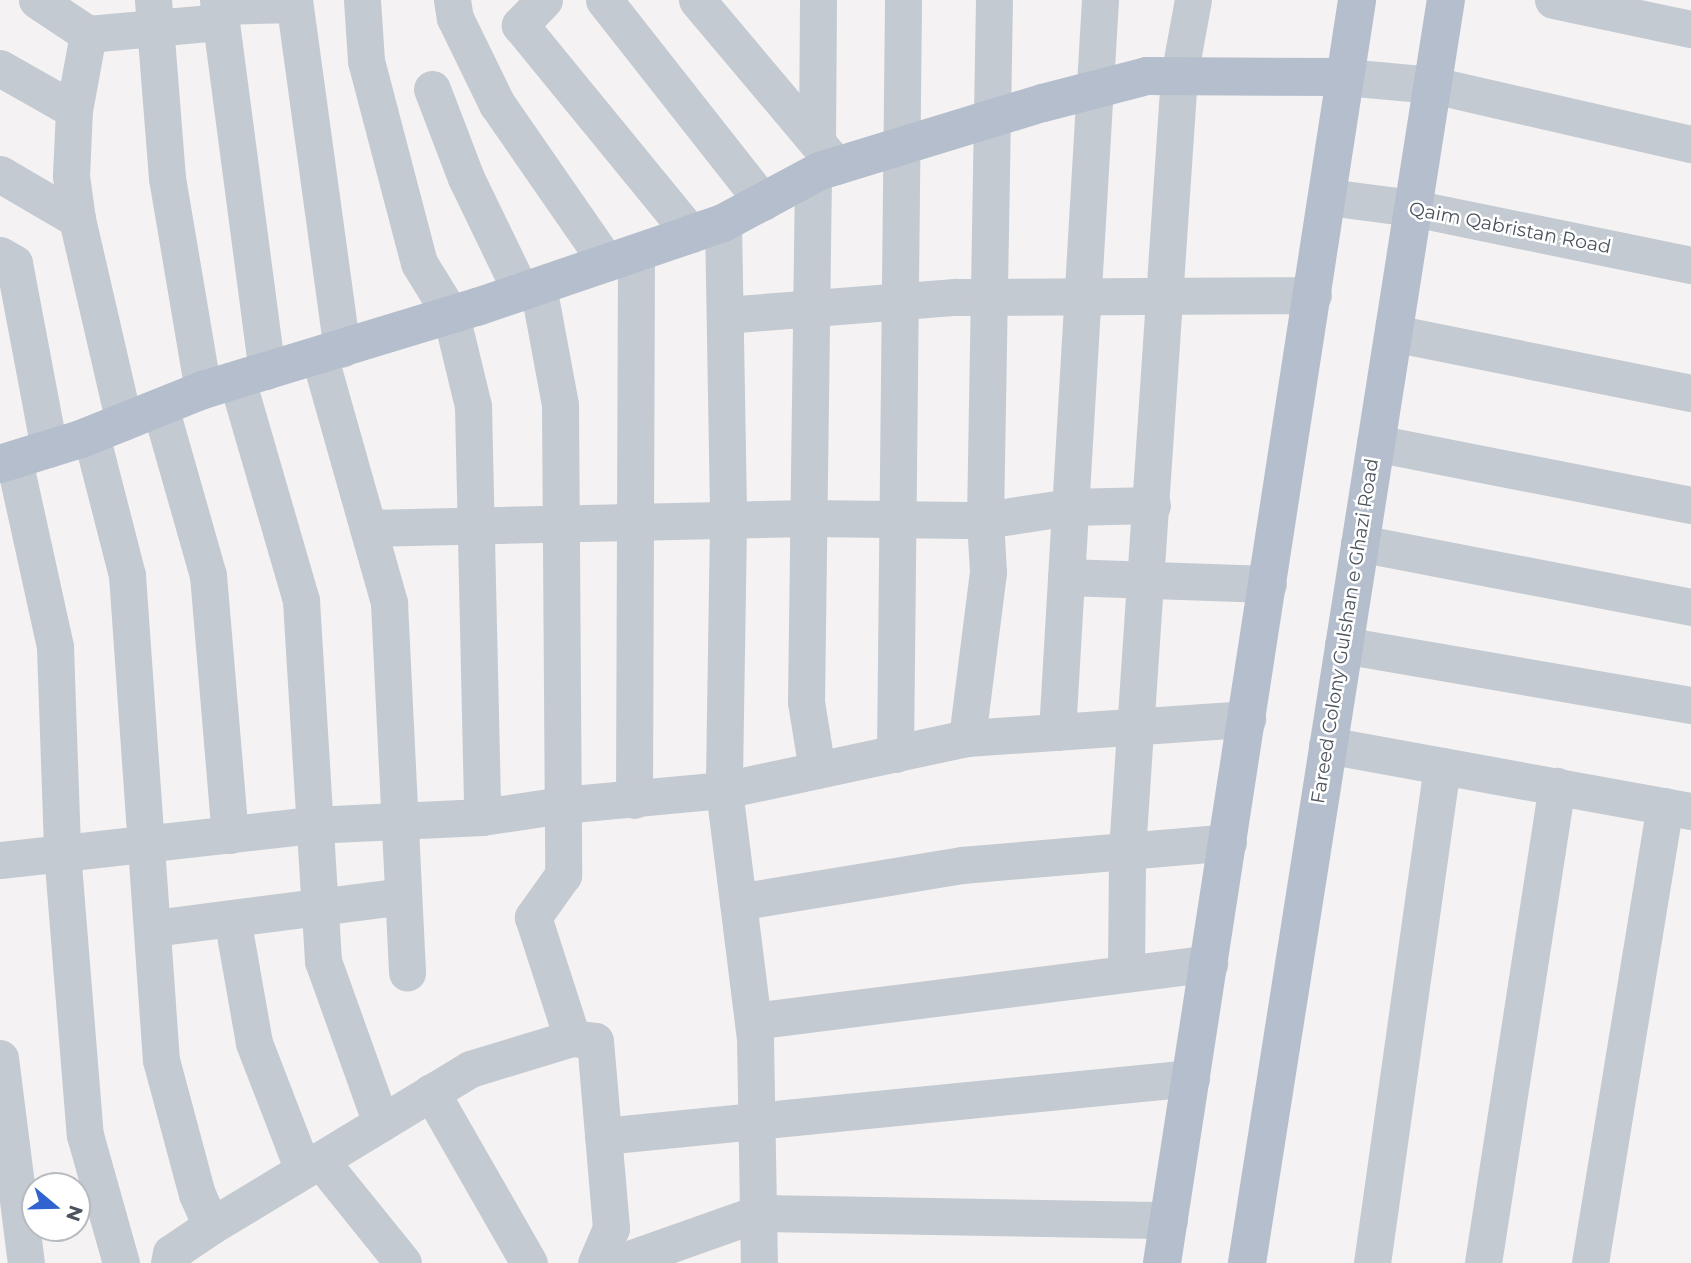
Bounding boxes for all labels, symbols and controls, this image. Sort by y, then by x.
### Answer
street label: Qaim Qabristan Road [1407,197,1613,259]
street label: Fareed Colony Gulshan e Ghazi Road [1306,457,1384,805]
north arrow [21,1172,91,1242]
text: N [61,1202,88,1224]

